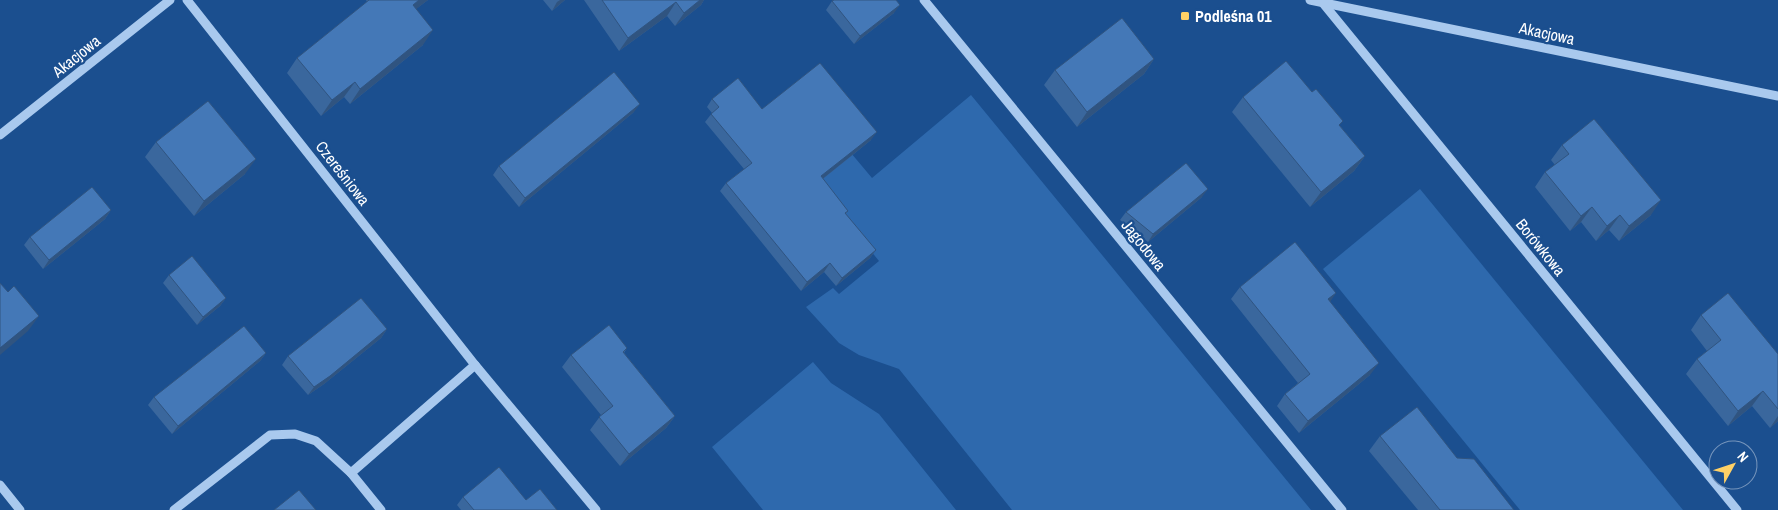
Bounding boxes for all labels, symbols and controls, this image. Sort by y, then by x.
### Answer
place label: Podleśna 01 [1195,5,1272,27]
marker: Podleśna 01 [1179,10,1191,22]
street label: Akacjowa [1516,16,1577,50]
street label: Akacjowa [46,29,105,83]
street label: Czereśniowa [311,136,376,210]
street label: Borówkowa [1511,214,1571,281]
street label: Jagodowa [1117,215,1172,276]
north arrow [1708,440,1758,490]
text: N [1733,448,1753,466]

